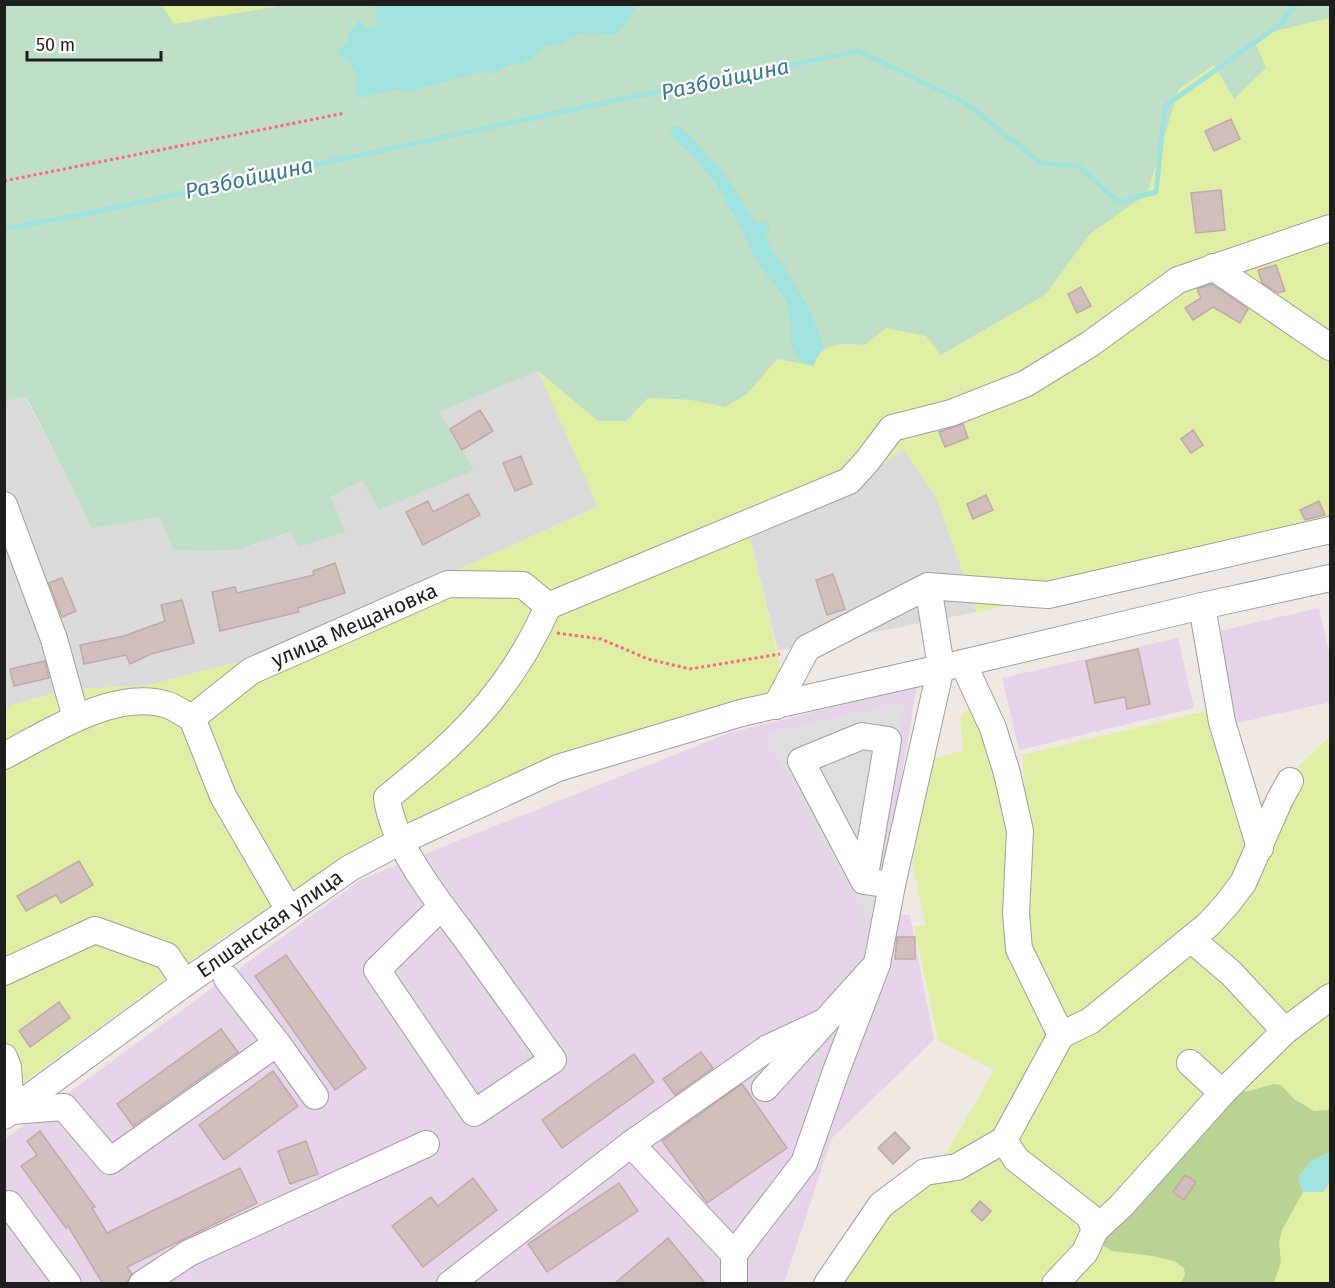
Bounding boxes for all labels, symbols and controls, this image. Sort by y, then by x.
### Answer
scale bar [27,24,160,62]
text: 50 m [36,34,75,56]
water label: Разбойщина [658,52,792,106]
water label: Разбойщина [182,151,316,205]
street label: улица Мещановка [267,577,441,673]
street label: Елшанская улица [192,864,348,984]

